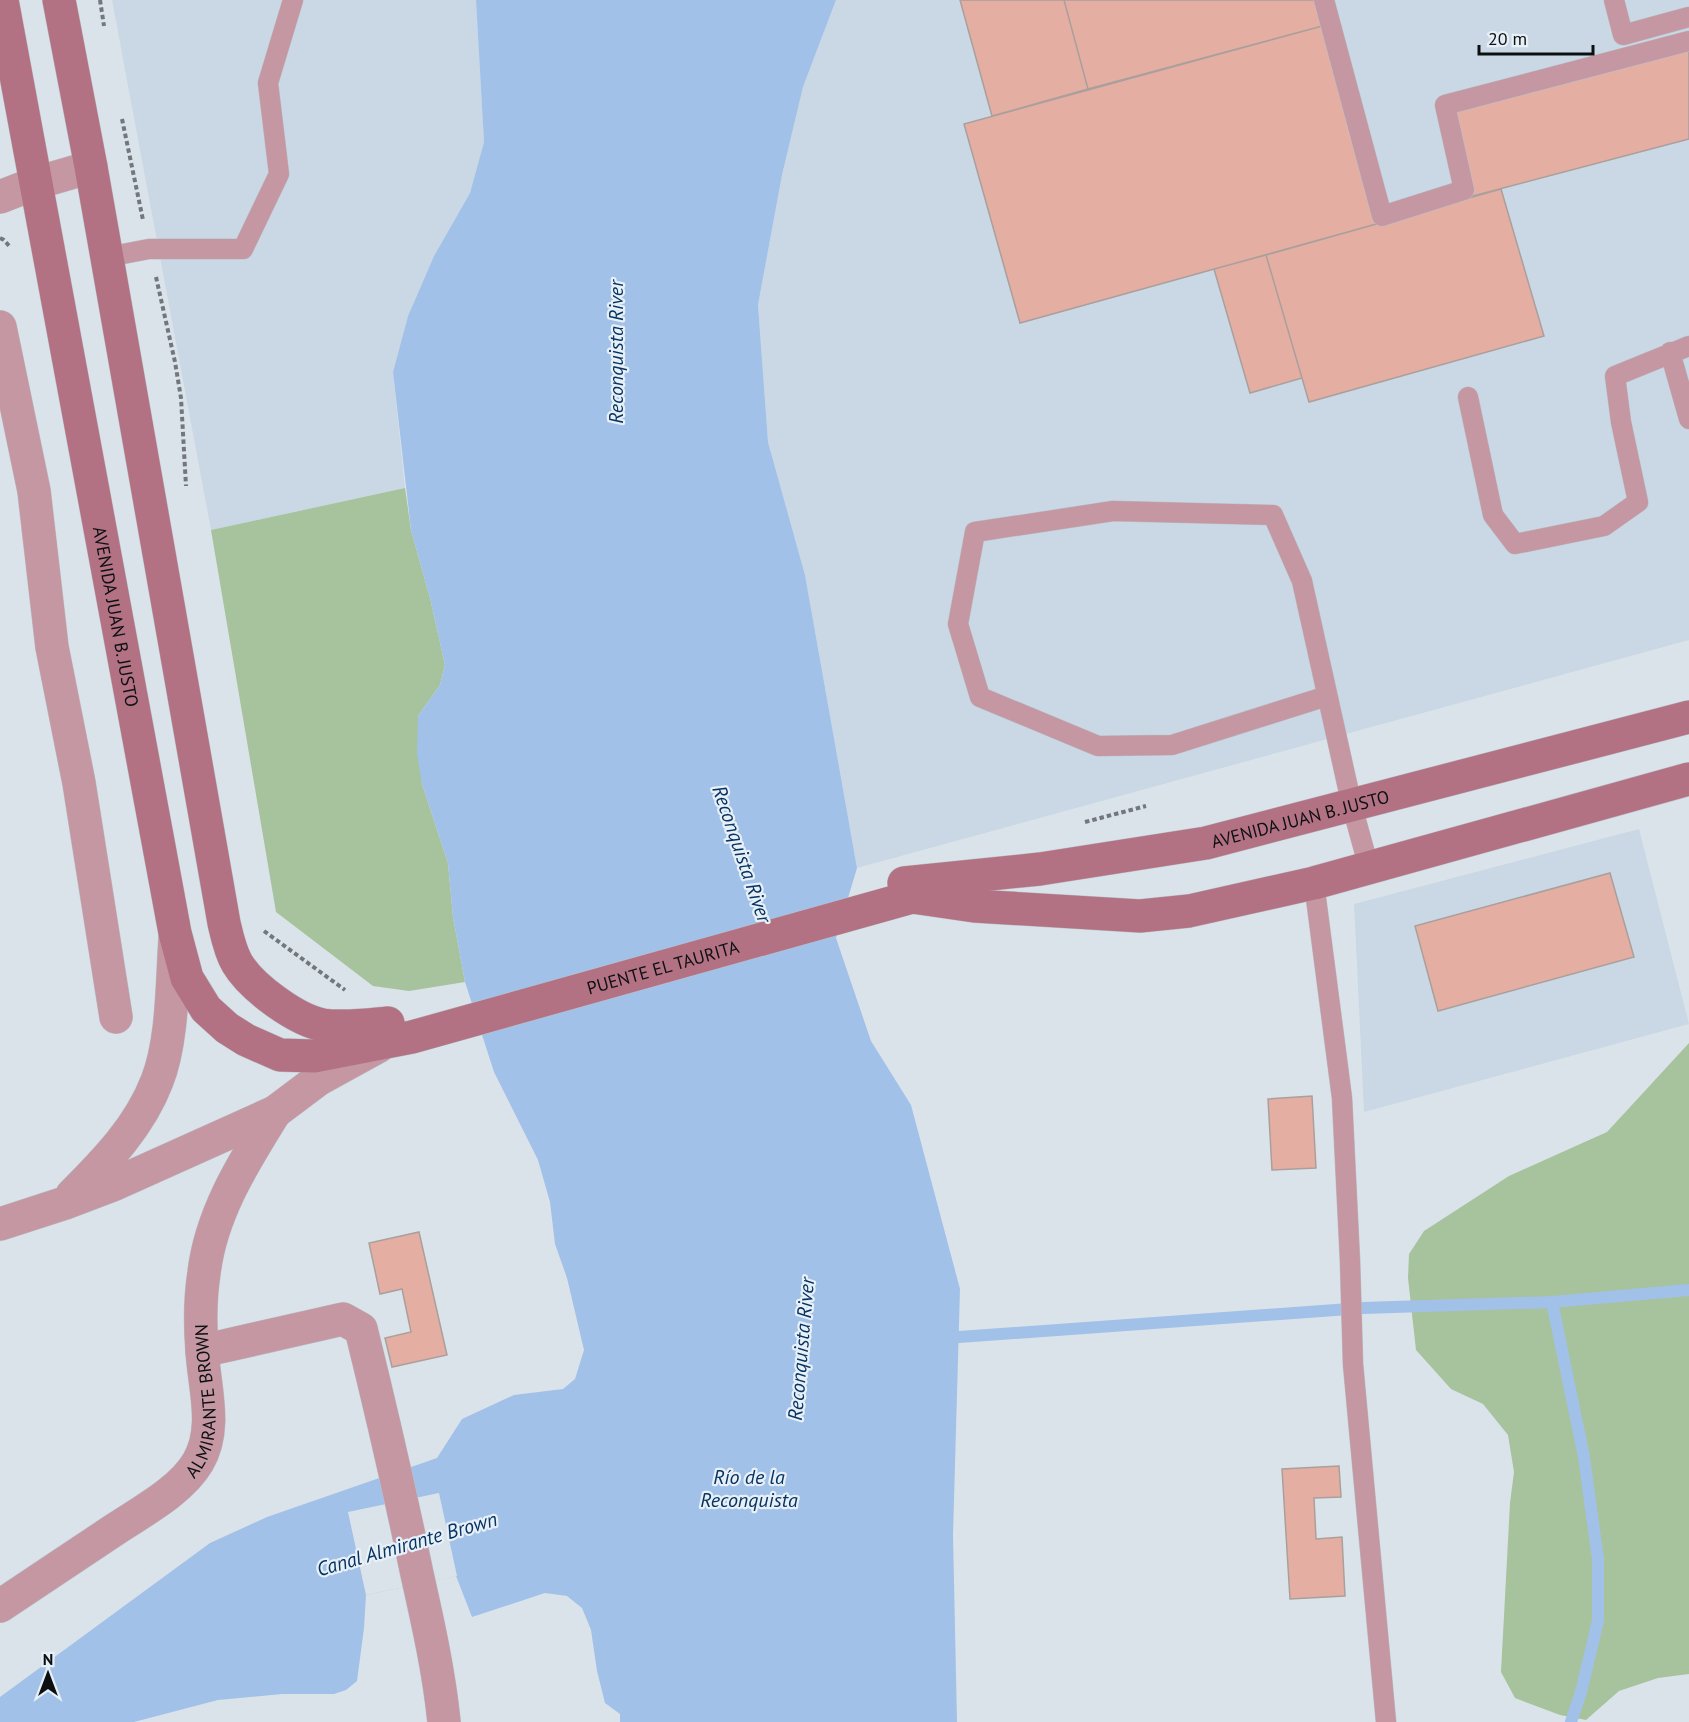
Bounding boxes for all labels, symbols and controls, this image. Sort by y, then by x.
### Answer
scale bar [1479,18,1593,56]
text: 20 m [1488,27,1527,50]
water label: Reconquista River [603,279,629,424]
street label: AVENIDA JUAN B. JUSTO [88,524,144,709]
water label: Reconquista River [706,782,778,927]
street label: AVENIDA JUAN B. JUSTO [1209,784,1392,853]
street label: PUENTE EL TAURITA [584,934,742,999]
water label: Reconquista River [782,1275,820,1422]
street label: ALMIRANTE BROWN [180,1324,220,1482]
water label: Río de la Reconquista [700,1464,798,1513]
water label: Canal Almirante Brown [314,1506,500,1582]
north arrow [18,1644,78,1704]
text: N [43,1649,53,1669]

